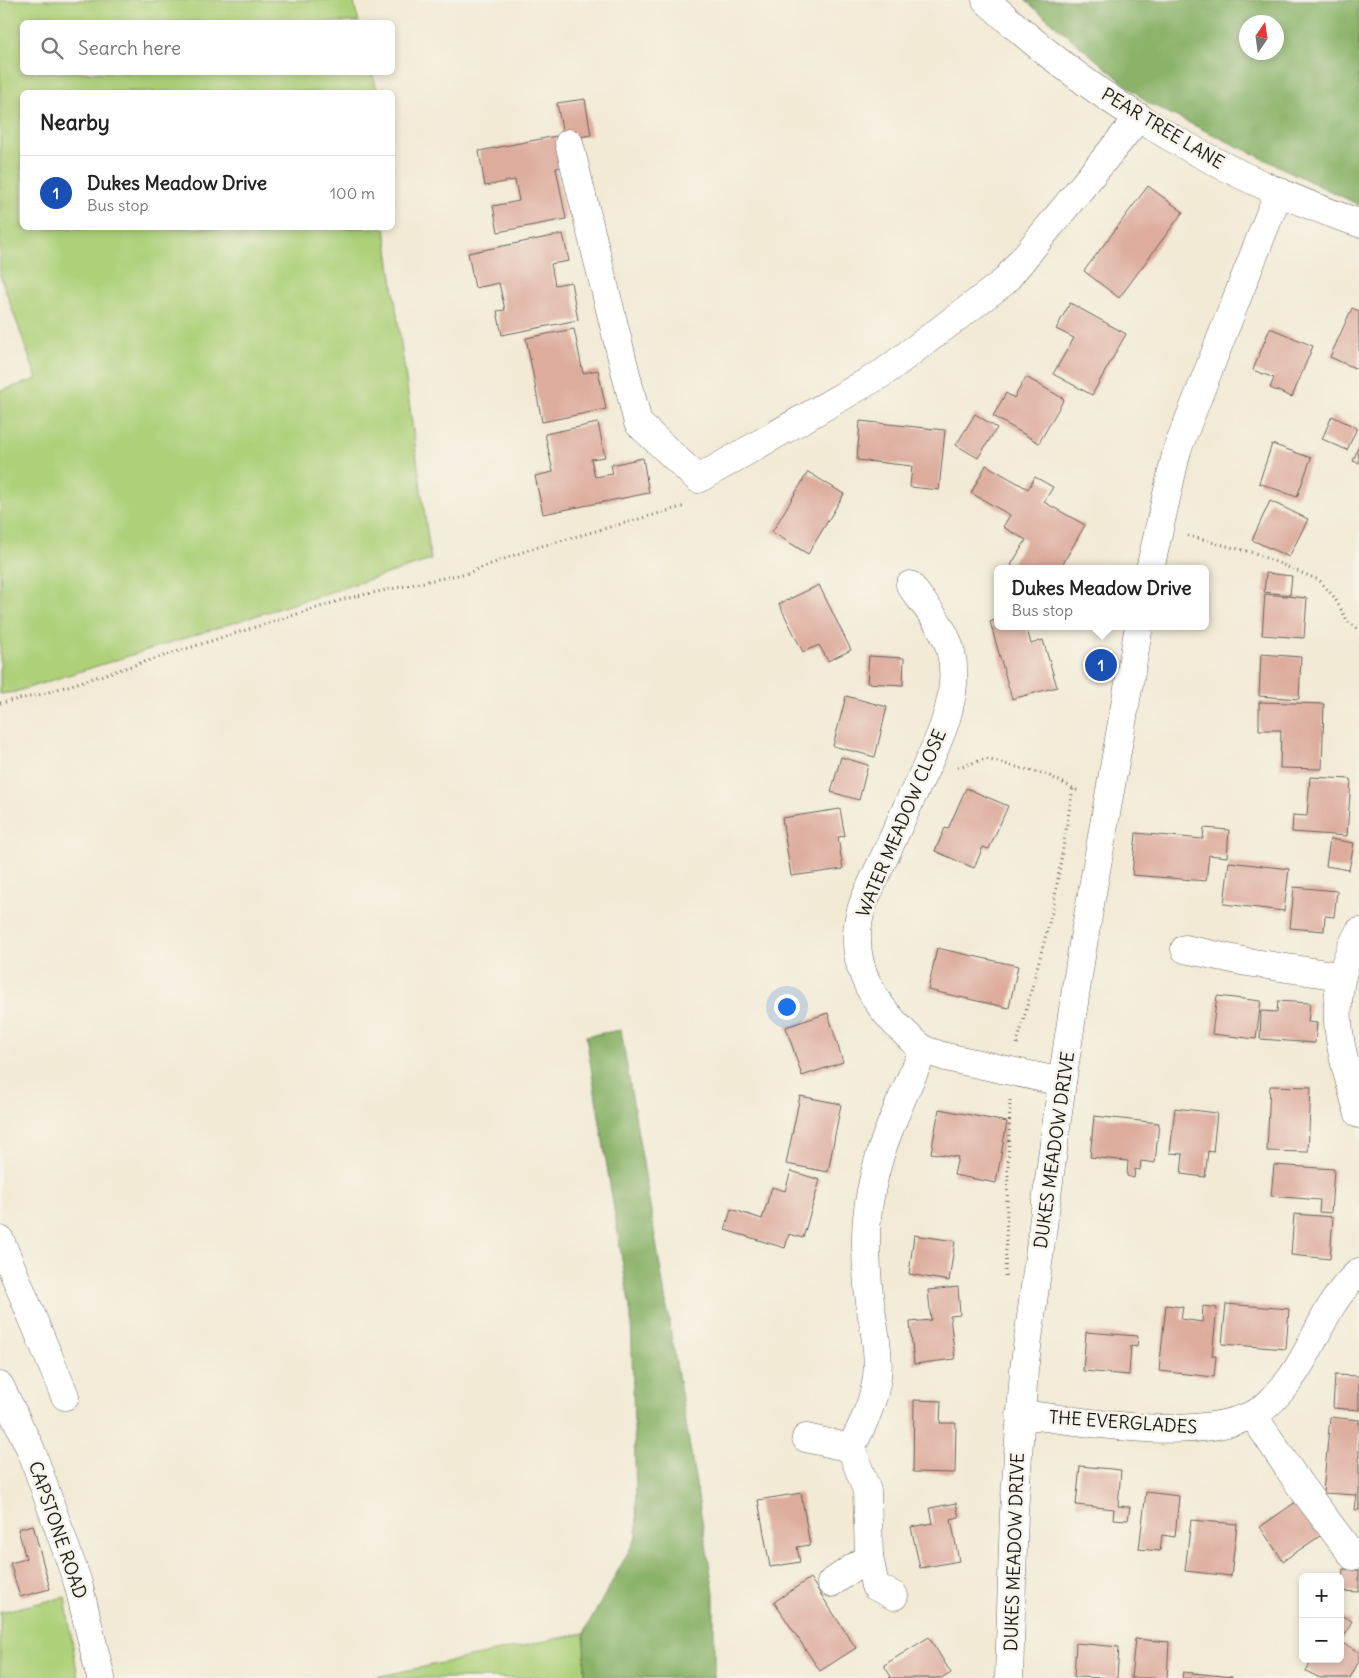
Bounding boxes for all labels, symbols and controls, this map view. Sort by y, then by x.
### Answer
north arrow [1239,15,1284,60]
search box [20,20,395,75]
icon: search [38,34,66,62]
text: Search here [78,36,181,60]
street label: PEAR TREE LANE [1097,82,1229,174]
text: Nearby [40,109,110,136]
text: Dukes Meadow Drive [87,171,267,195]
text: 1 [53,183,59,203]
text: 100 m [330,183,375,203]
text: Bus stop [87,195,149,215]
popup [994,565,1209,630]
text: Dukes Meadow Drive [1011,576,1192,600]
text: Bus stop [1011,600,1073,620]
pin: 1 [1085,646,1117,684]
street label: WATER MEADOW CLOSE [851,726,951,920]
your location [774,994,800,1020]
street label: DUKES MEADOW DRIVE [1029,1050,1079,1250]
street label: THE EVERGLADES [1048,1405,1198,1439]
street label: DUKES MEADOW DRIVE [999,1452,1029,1652]
street label: CAPSTONE ROAD [24,1458,92,1602]
map controls [1299,1573,1344,1663]
button: + [1299,1573,1344,1618]
button: − [1299,1618,1344,1663]

